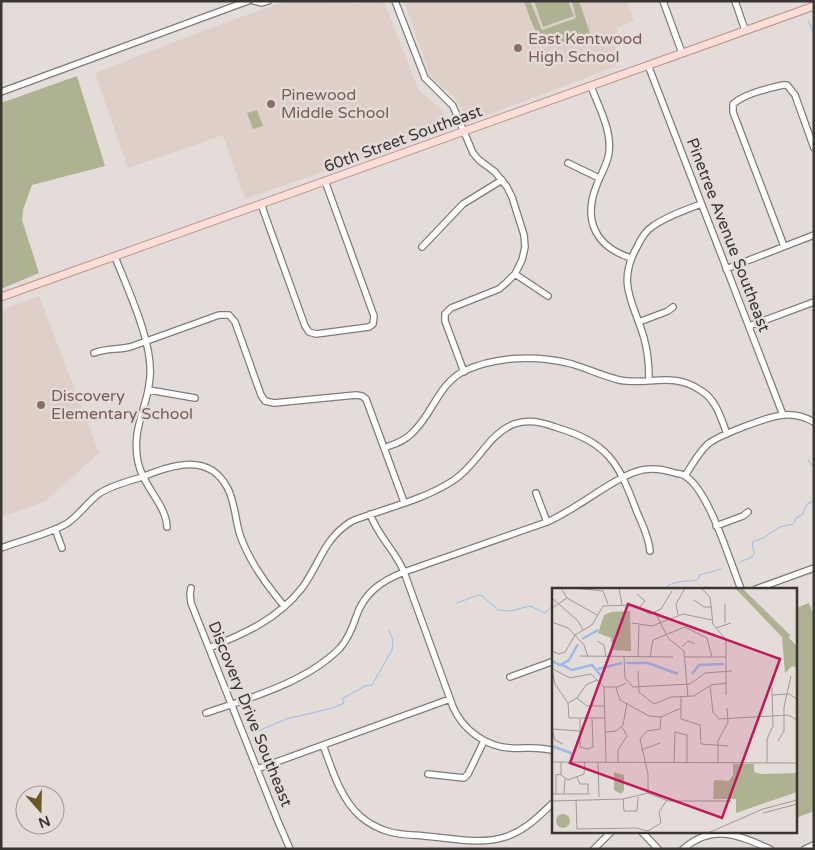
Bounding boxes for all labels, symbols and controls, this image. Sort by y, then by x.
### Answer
place label: East Kentwood High School [528,29,642,67]
marker: East Kentwood High School [512,42,524,54]
place label: Pinewood Middle School [281,85,389,123]
marker: Pinewood Middle School [265,98,277,110]
street label: 60th Street Southeast [321,101,485,177]
street label: Pinetree Avenue Southeast [682,135,774,335]
place label: Discovery Elementary School [51,386,193,424]
marker: Discovery Elementary School [35,399,47,411]
inset map [552,588,798,832]
street label: Discovery Drive Southeast [204,618,296,810]
north arrow [15,785,65,835]
text: N [36,812,52,832]

